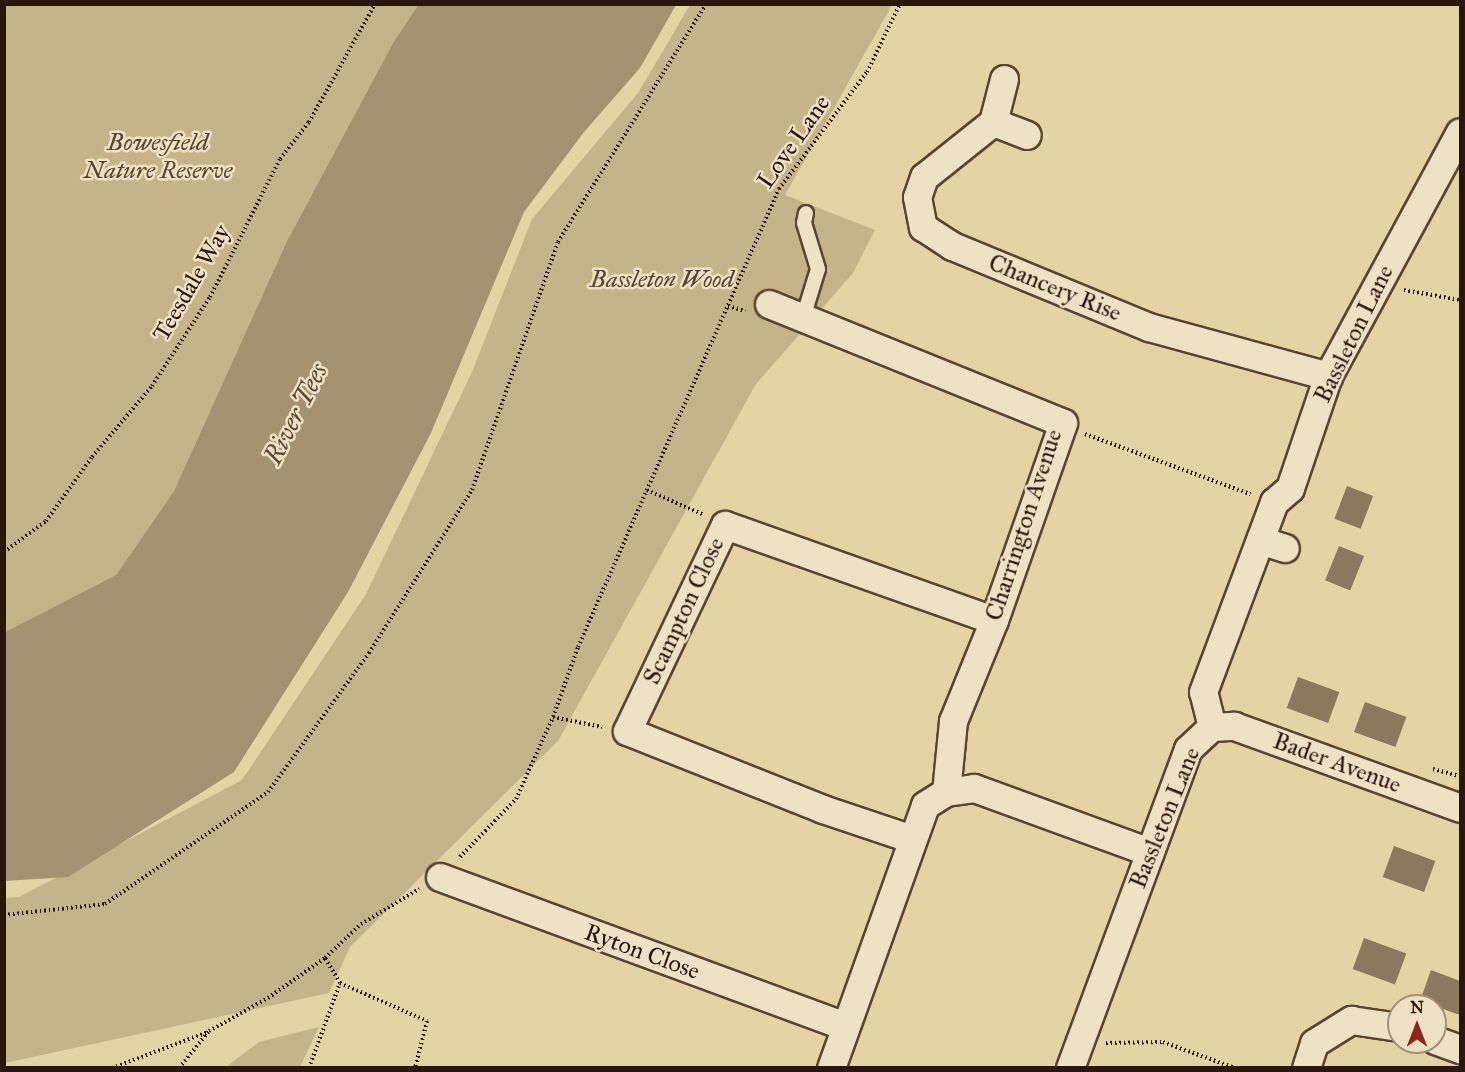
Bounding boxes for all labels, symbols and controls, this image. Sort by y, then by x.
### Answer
street label: Love Lane [752,90,836,194]
park label: Bowesfield Nature Reserve [84,129,232,185]
street label: Teesdale Way [147,220,237,346]
street label: Chancery Rise [984,248,1126,328]
street label: Bassleton Lane [1308,260,1400,408]
park label: Bassleton Wood [590,266,734,294]
water label: River Tees [257,358,335,470]
street label: Charrington Avenue [979,426,1069,624]
street label: Scampton Close [637,533,731,689]
street label: Bader Avenue [1269,727,1405,799]
street label: Bassleton Lane [1124,743,1206,893]
street label: Ryton Close [581,918,703,986]
north arrow [1387,994,1447,1054]
text: N [1410,998,1424,1017]

